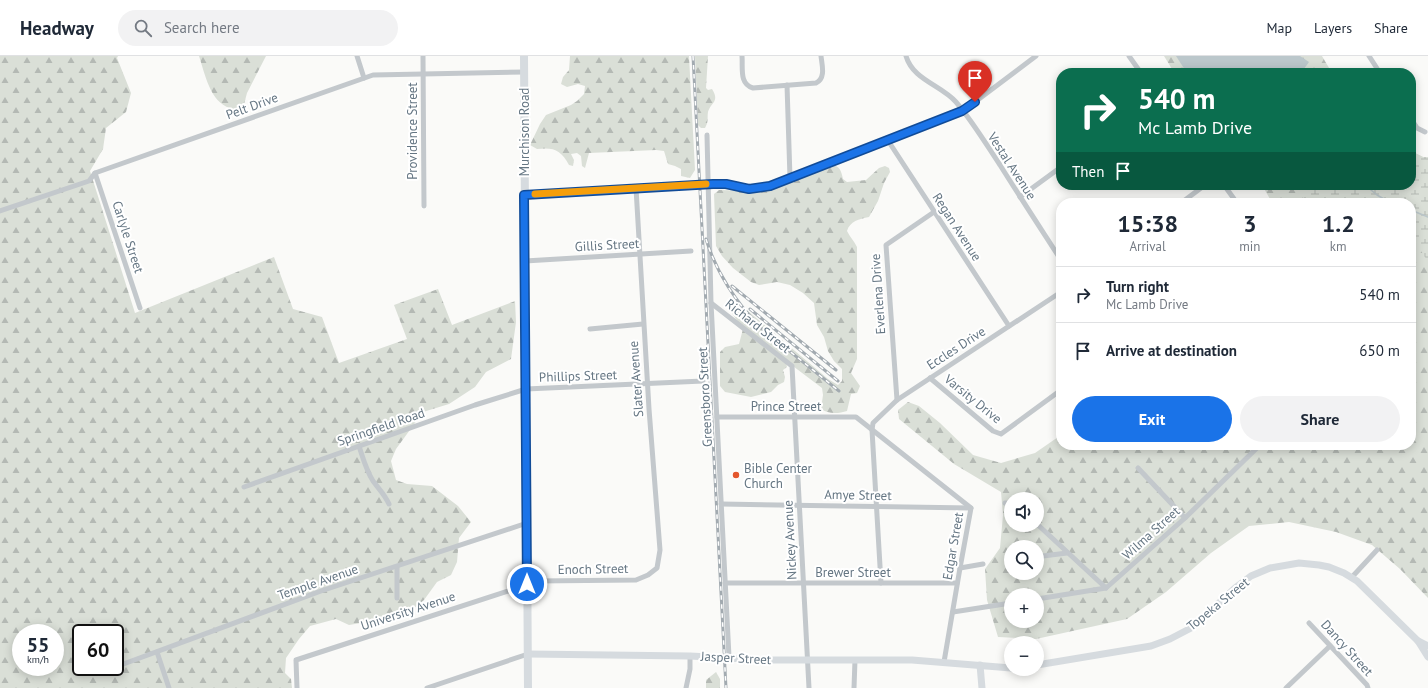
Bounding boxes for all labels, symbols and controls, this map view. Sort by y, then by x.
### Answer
search box [118,10,398,46]
text: Headway [20,16,94,40]
icon: search [132,17,154,39]
text: Search here [164,18,240,37]
text: Map [1266,19,1292,37]
text: Layers [1314,19,1352,37]
text: Share [1374,19,1408,37]
pin [958,61,992,102]
icon: arrive [964,67,986,89]
text: 540 m [1138,80,1215,117]
street label: Providence Street [404,82,421,180]
icon: right [1072,84,1124,136]
street label: Murchison Road [516,88,533,176]
street label: Pelt Drive [224,89,280,123]
text: Mc Lamb Drive [1138,116,1252,139]
street label: Vestal Avenue [983,128,1040,203]
icon: arrive [1112,160,1134,182]
text: Then [1072,162,1104,181]
street label: Regan Avenue [929,190,985,264]
street label: Carlyle Street [108,199,148,276]
text: 15:38 [1117,208,1178,239]
text: 3 [1243,208,1257,239]
text: 1.2 [1322,208,1355,239]
street label: Gillis Street [574,235,640,255]
text: Arrival [1129,238,1166,255]
text: min [1239,238,1260,255]
text: km [1330,238,1347,255]
street label: Everlena Drive [867,253,889,335]
text: Turn right [1106,277,1169,296]
icon: right [1072,284,1094,306]
text: 540 m [1359,285,1400,304]
street label: Richard Street [722,295,795,357]
text: Mc Lamb Drive [1106,296,1188,313]
street label: Eccles Drive [923,323,989,373]
street label: Slater Avenue [625,340,647,418]
icon: arrive [1072,340,1094,362]
text: Arrive at destination [1106,341,1237,360]
text: 650 m [1359,341,1400,360]
street label: Greensboro Street [694,346,716,447]
street label: Phillips Street [539,366,618,386]
street label: Varsity Drive [940,370,1005,427]
button: Exit [1072,396,1232,442]
button: Share [1240,396,1400,442]
street label: Prince Street [751,398,822,415]
street label: Springfield Road [335,404,427,450]
place label: Bible Center Church [744,460,813,492]
marker: Bible Center Church [731,470,741,480]
street label: Amye Street [824,486,892,504]
map controls [1004,492,1044,676]
button: sound [1004,492,1044,532]
street label: Nickey Avenue [779,500,801,580]
street label: Wilma Street [1119,502,1184,563]
street label: Edgar Street [939,510,967,581]
button: search [1004,540,1044,580]
street label: Temple Avenue [276,560,360,604]
street label: Enoch Street [558,560,629,578]
position arrow [506,563,548,605]
street label: Brewer Street [815,564,891,581]
street label: Topeka Street [1183,573,1253,634]
street label: University Avenue [358,588,458,634]
button: + [1004,588,1044,628]
street label: Dancy Street [1317,616,1377,680]
speed limit sign: 60 [72,624,124,676]
text: 55 [27,632,49,658]
button: − [1004,636,1044,676]
street label: Jasper Street [699,648,772,668]
text: km/h [27,653,49,666]

